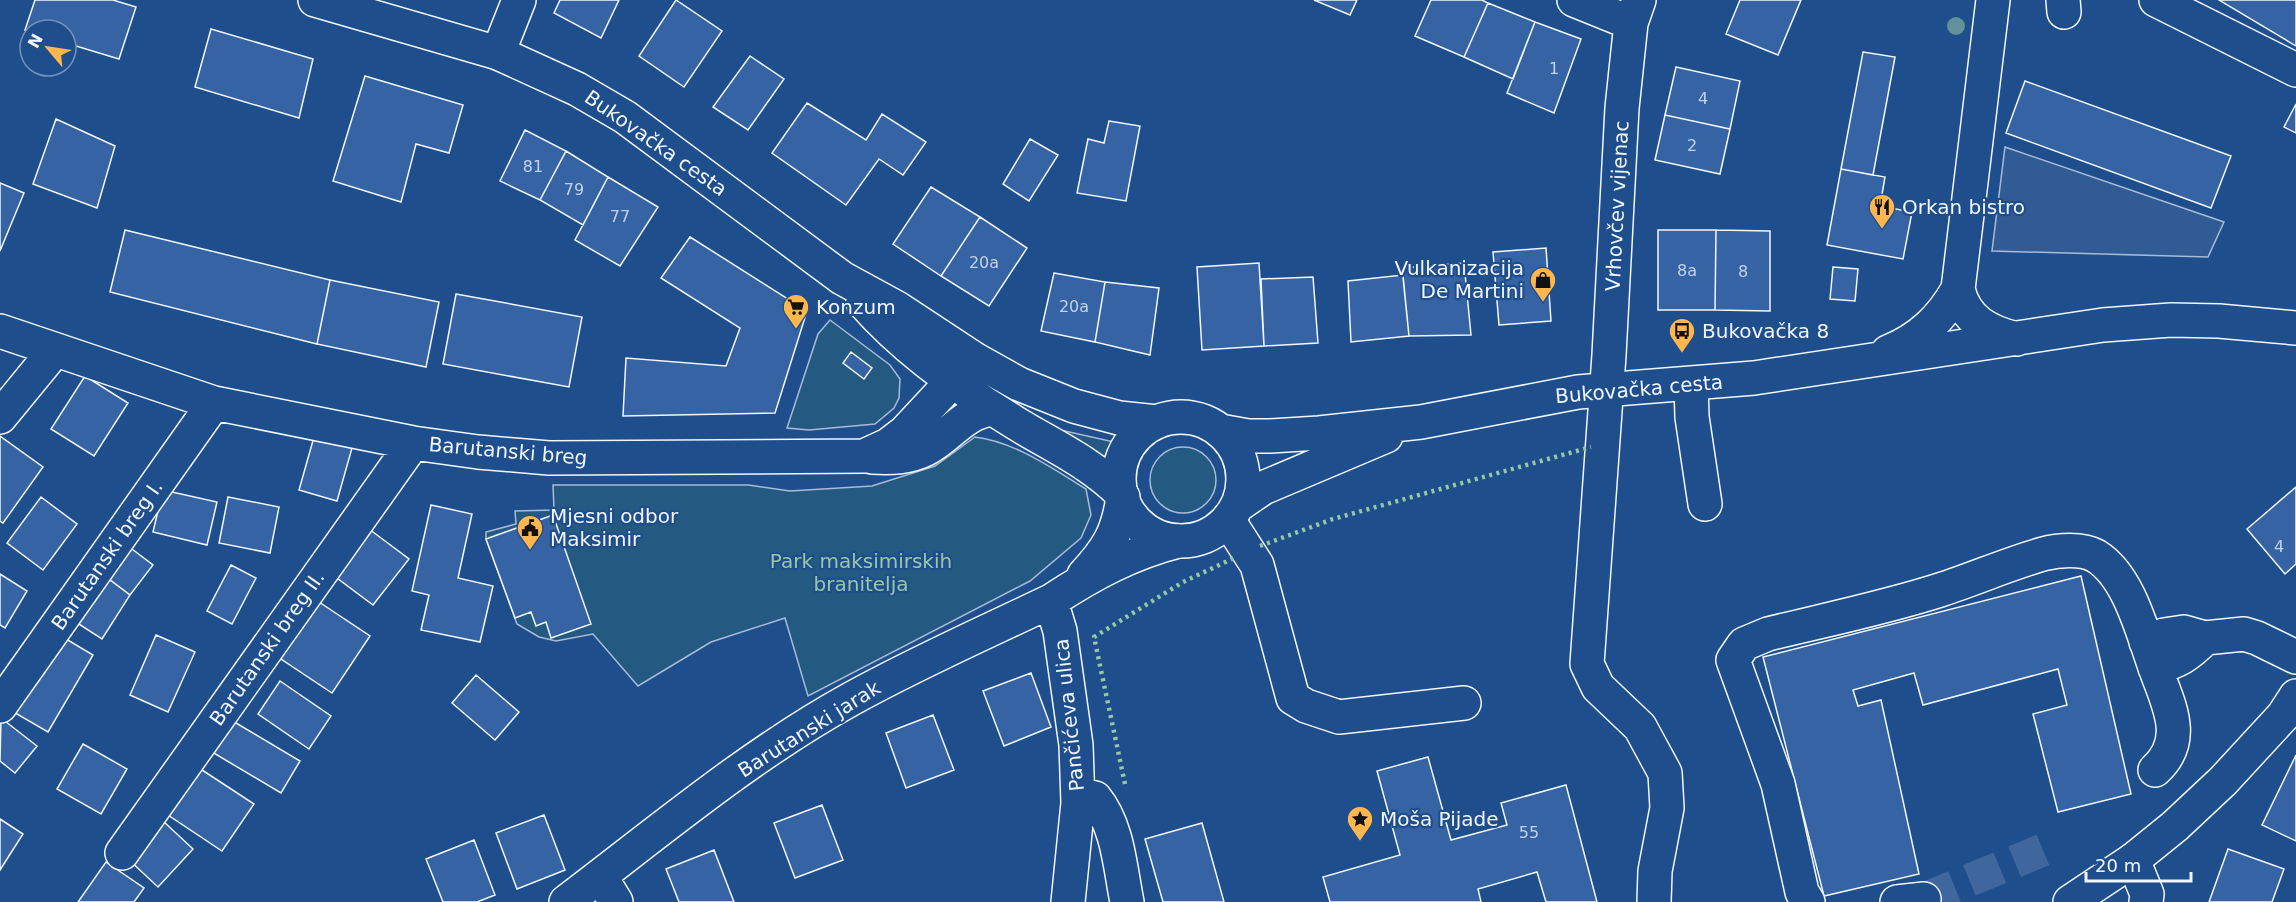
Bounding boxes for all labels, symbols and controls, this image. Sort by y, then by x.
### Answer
north arrow [18,18,78,78]
text: N [24,31,47,51]
house number: 1 [1549,59,1559,78]
street label: Bukovačka cesta [580,85,732,201]
house number: 4 [1698,89,1708,108]
street label: Vrhovčev vijenac [1601,120,1633,292]
house number: 2 [1687,136,1697,155]
house number: 81 [523,157,543,176]
house number: 79 [564,180,584,199]
restaurant icon: Orkan bistro [1867,192,1897,230]
place label: Orkan bistro [1902,195,2025,219]
house number: 77 [610,207,630,226]
house number: 20a [969,253,999,272]
place label: Vulkanizacija De Martini [1395,256,1524,303]
house number: 8a [1677,261,1697,280]
house number: 8 [1738,262,1748,281]
shop icon: Vulkanizacija De Martini [1528,265,1558,303]
supermarket icon: Konzum [781,292,811,330]
place label: Konzum [816,295,896,319]
house number: 20a [1059,297,1089,316]
bus stop icon: Bukovačka 8 [1667,316,1697,354]
place label: Bukovačka 8 [1702,319,1829,343]
street label: Bukovačka cesta [1554,370,1724,408]
street label: Barutanski breg [428,432,588,470]
street label: Barutanski breg I. [46,475,168,635]
place label: Mjesni odbor Maksimir [550,504,679,551]
public building icon: Mjesni odbor Maksimir [515,513,545,551]
house number: 4 [2274,537,2284,556]
park label: Park maksimirskih branitelja [770,549,952,596]
street label: Barutanski breg II. [205,566,329,730]
street label: Pančićeva ulica [1049,637,1089,793]
street label: Barutanski jarak [733,675,885,782]
place icon: Moša Pijade [1345,804,1375,842]
place label: Moša Pijade [1380,807,1499,831]
house number: 55 [1519,823,1539,842]
scale bar [2086,845,2191,883]
text: 20 m [2095,855,2141,876]

